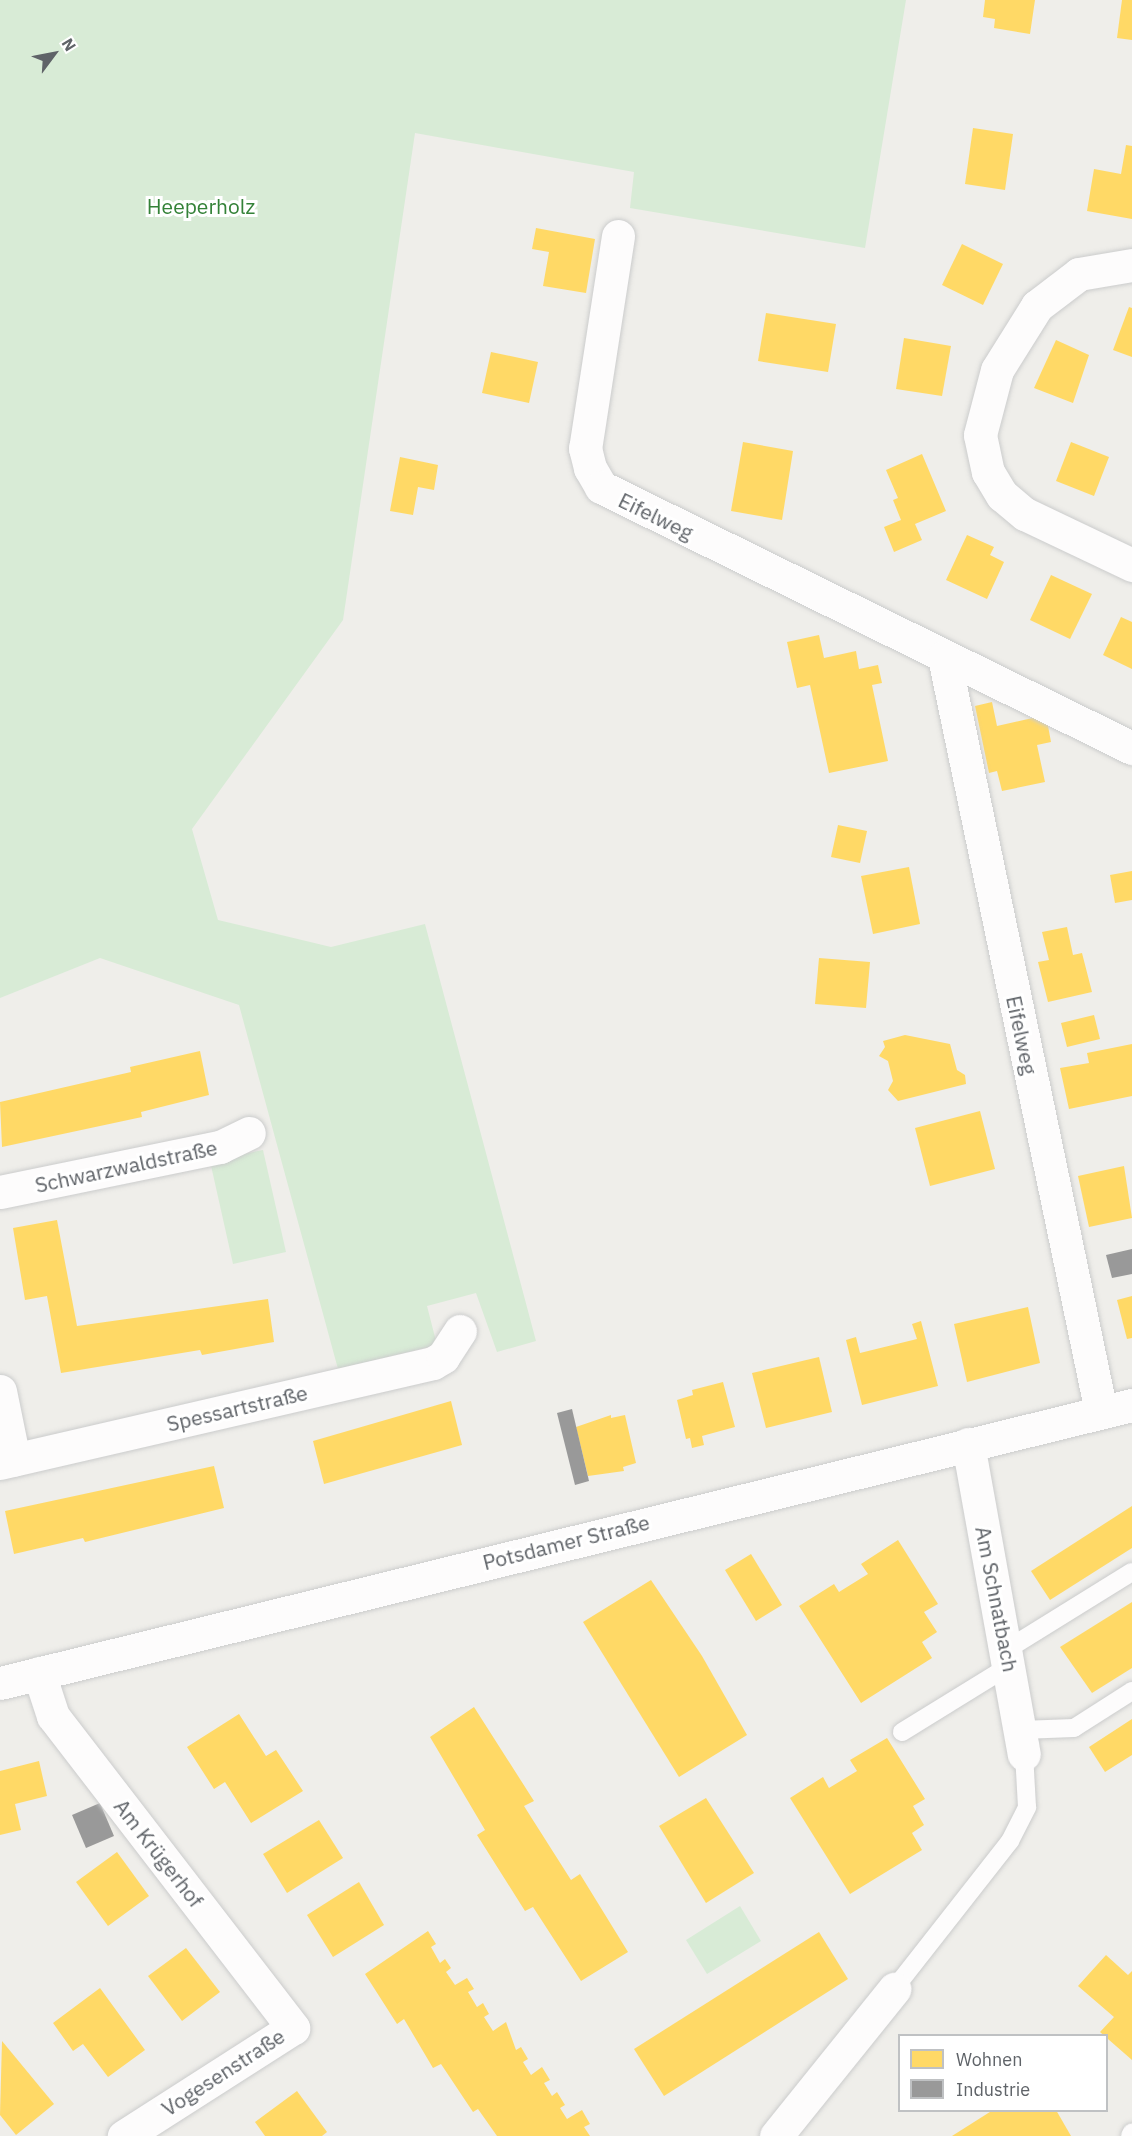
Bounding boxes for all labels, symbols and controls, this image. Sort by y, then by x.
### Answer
north arrow [24,24,84,84]
text: N [58,34,81,55]
park label: Heeperholz [147,193,255,219]
street label: Eifelweg [615,487,697,545]
street label: Eifelweg [1001,993,1043,1077]
street label: Schwarzwaldstraße [33,1134,219,1198]
street label: Spessartstraße [164,1380,310,1436]
street label: Potsdamer Straße [480,1509,652,1575]
street label: Am Schnatbach [971,1524,1023,1674]
street label: Am Krügerhof [109,1794,209,1912]
street label: Vogesenstraße [157,2023,289,2121]
legend [898,2034,1108,2112]
text: Wohnen [956,2048,1022,2071]
text: Industrie [956,2078,1030,2101]

